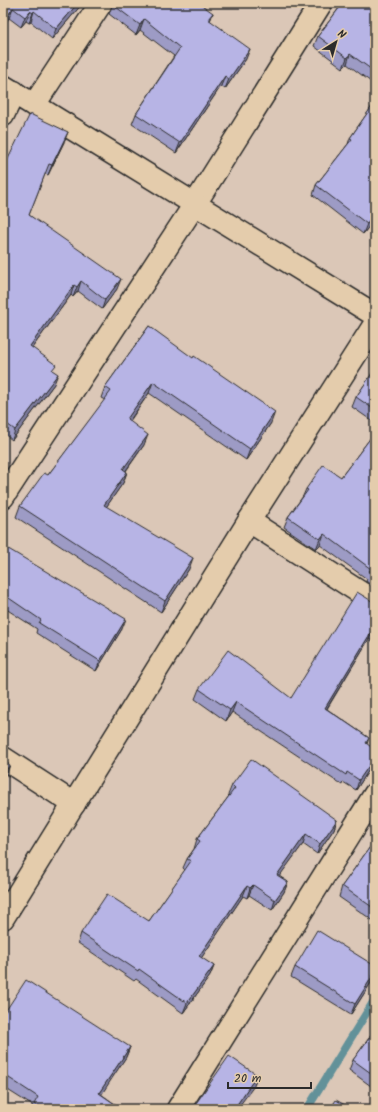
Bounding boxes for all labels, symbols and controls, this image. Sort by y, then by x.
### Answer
north arrow [316,22,356,62]
text: N [333,26,350,44]
scale bar [228,1064,311,1090]
text: 20 m [234,1069,262,1088]

